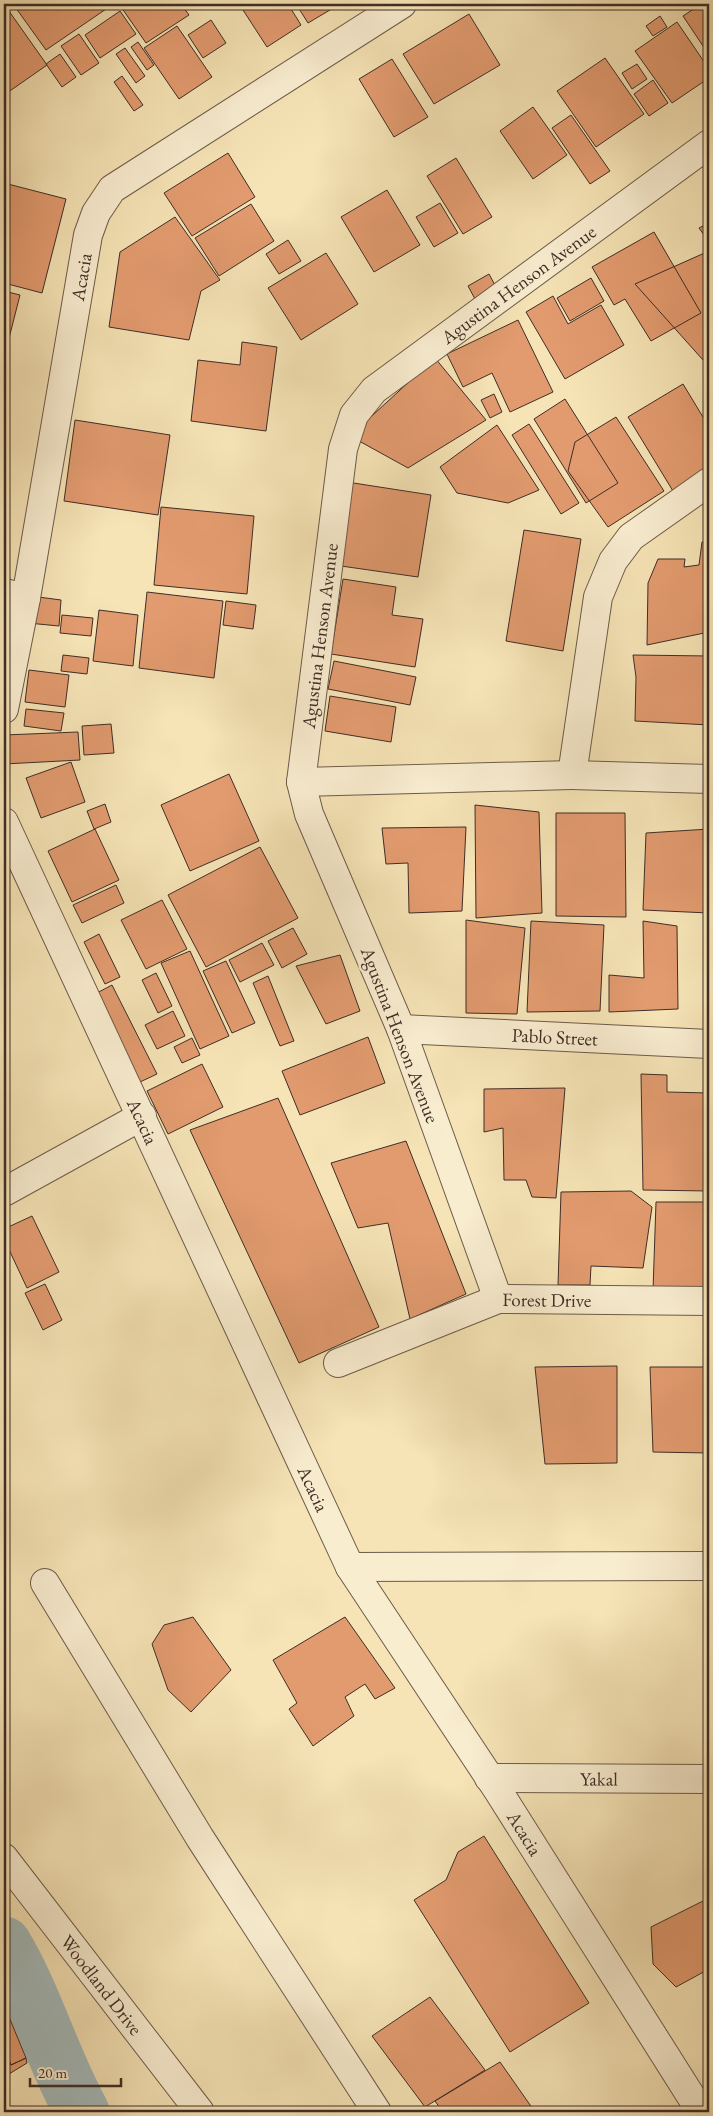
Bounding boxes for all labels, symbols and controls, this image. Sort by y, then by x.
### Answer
street label: Agustina Henson Avenue [435,219,601,350]
street label: Acacia [64,251,97,304]
street label: Agustina Henson Avenue [295,542,343,731]
street label: Agustina Henson Avenue [355,943,445,1126]
street label: Pablo Street [511,1022,599,1051]
street label: Acacia [121,1093,165,1149]
street label: Forest Drive [502,1287,591,1312]
street label: Acacia [292,1461,335,1516]
street label: Yakal [580,1766,618,1791]
street label: Acacia [501,1805,549,1861]
street label: Woodland Drive [55,1929,148,2040]
scale bar [30,2056,121,2088]
text: 20 m [38,2063,67,2082]

